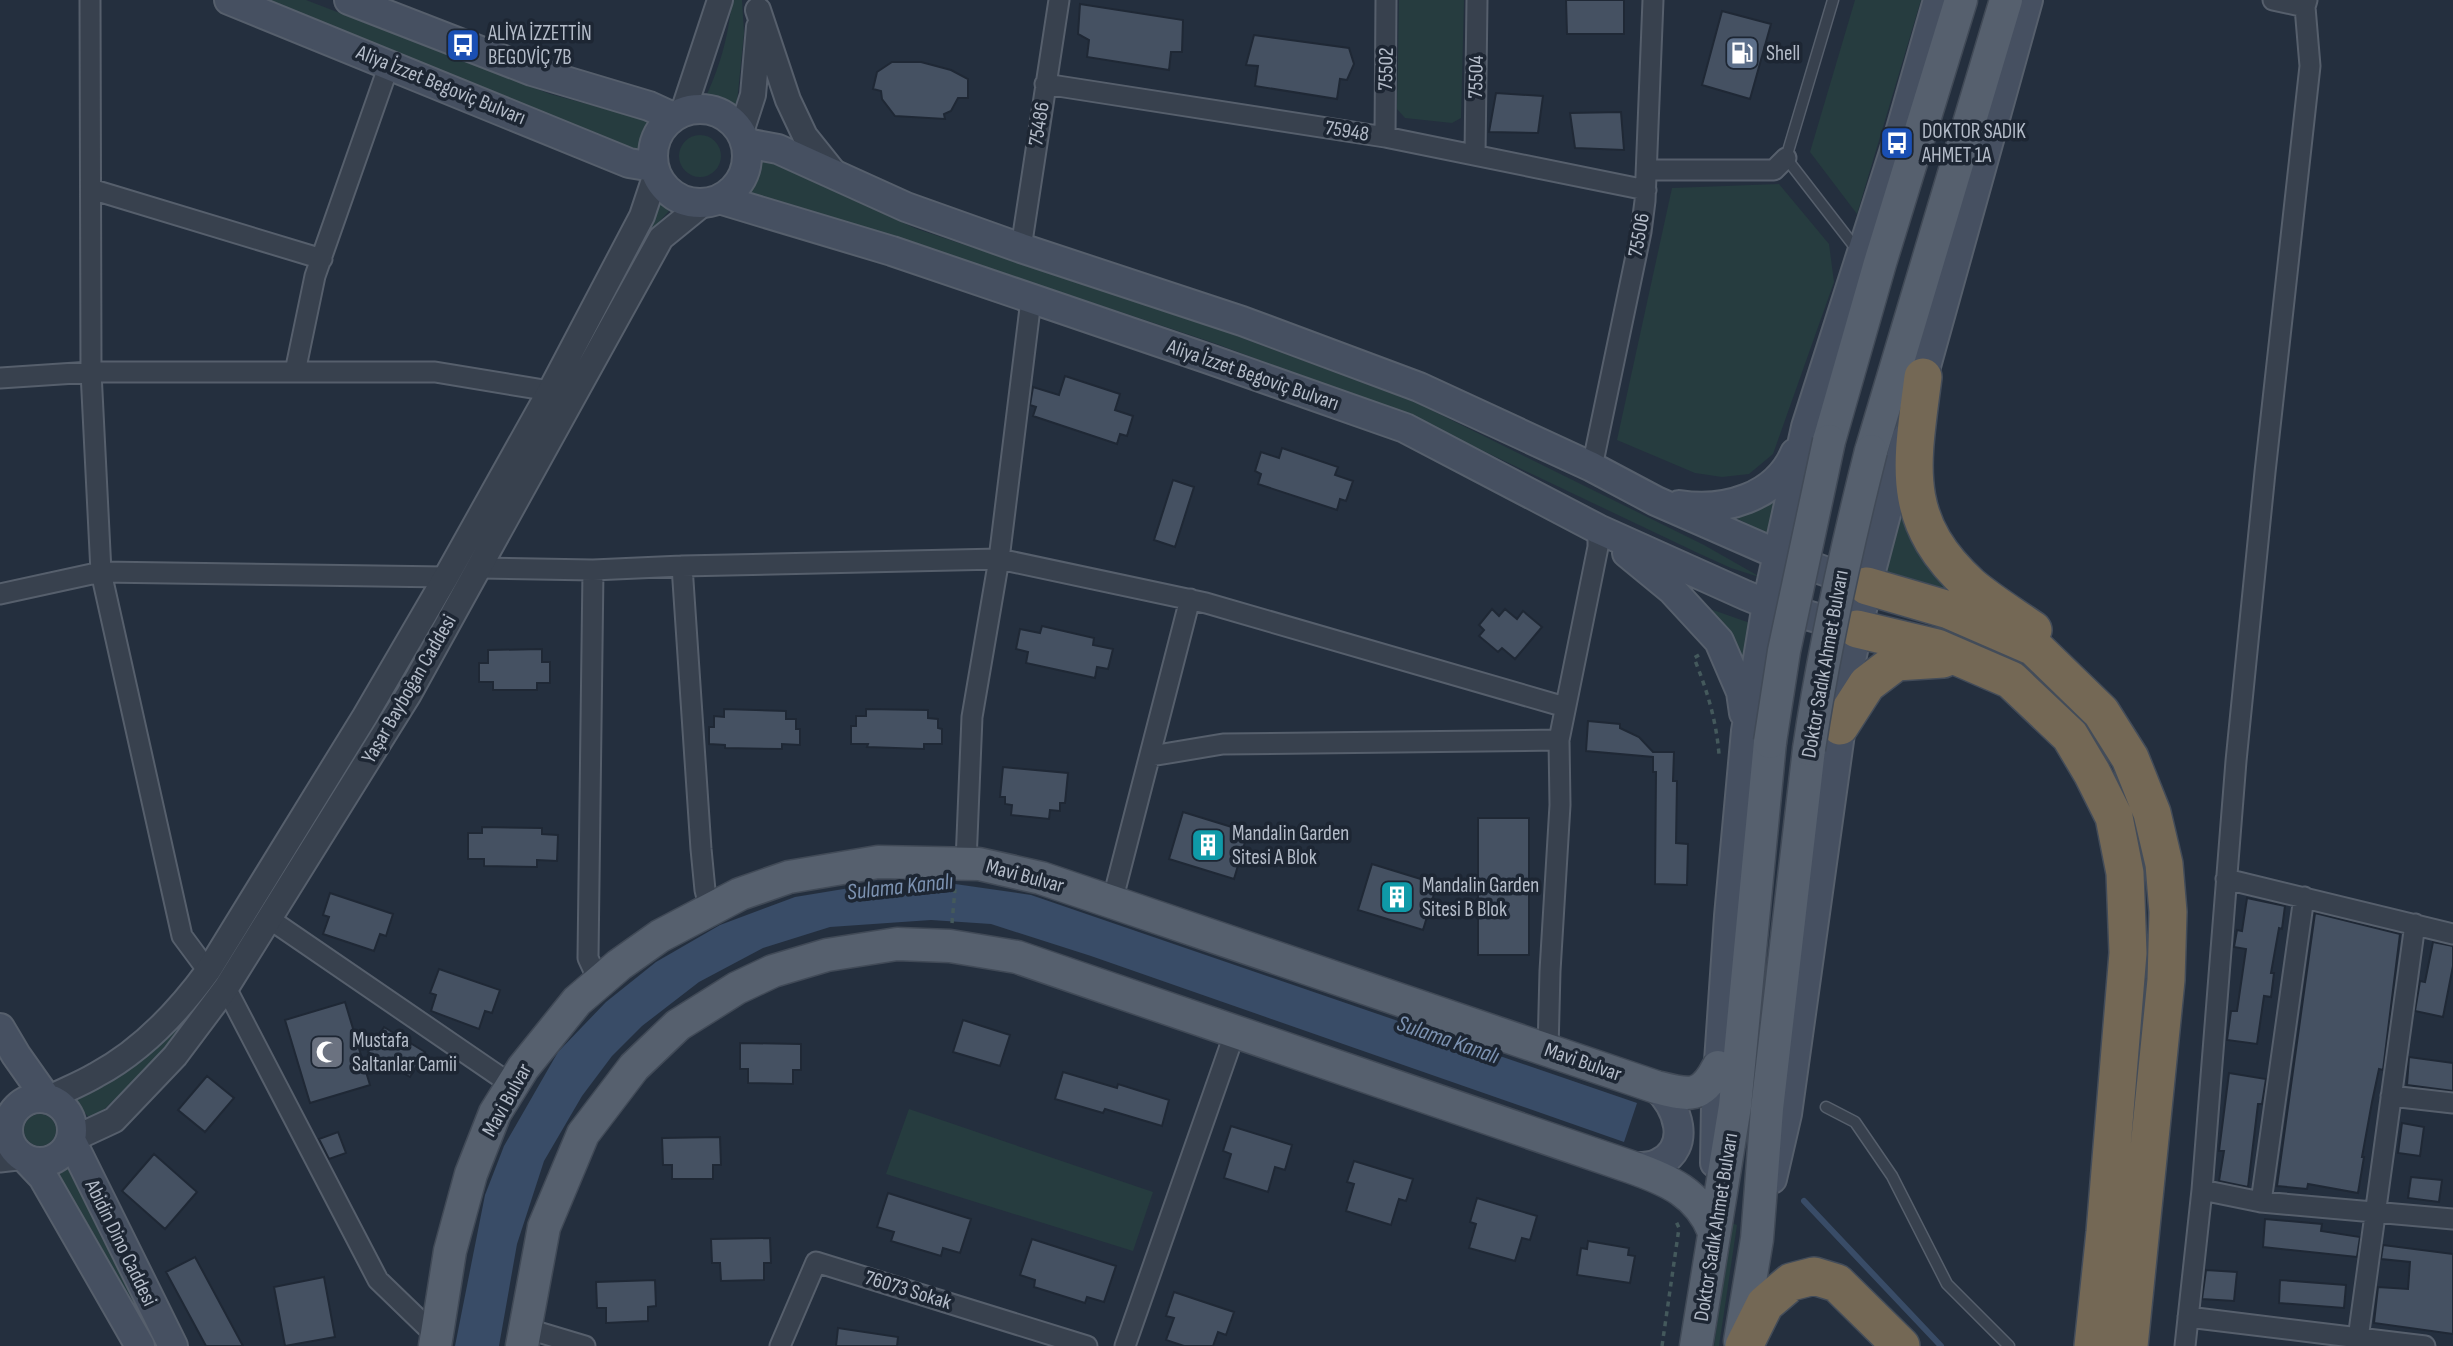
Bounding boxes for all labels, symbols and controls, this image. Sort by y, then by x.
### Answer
place label: ALİYA İZZETTİN BEGOVİÇ 7B [487,21,592,70]
bus stop icon: ALİYA İZZETTİN BEGOVİÇ 7B [444,26,482,64]
fuel station icon: Shell [1723,34,1761,72]
street label: Aliya İzzet Begoviç Bulvarı [352,39,529,130]
place label: Shell [1766,41,1800,66]
street label: 75502 [1373,47,1399,91]
street label: 75504 [1463,55,1489,99]
street label: 75486 [1023,100,1055,148]
street label: 75948 [1323,115,1371,147]
place label: DOKTOR SADIK AHMET 1A [1921,119,2026,168]
bus stop icon: DOKTOR SADIK AHMET 1A [1878,124,1916,162]
street label: 75506 [1623,211,1655,259]
street label: Aliya İzzet Begoviç Bulvarı [1163,334,1342,416]
street label: Doktor Sadık Ahmet Bulvarı [1796,568,1854,760]
street label: Yaşar Bayboğan Caddesi [356,610,462,768]
place label: Mandalin Garden Sitesi A Blok [1232,821,1349,870]
building icon: Mandalin Garden Sitesi A Blok [1189,826,1227,864]
street label: Mavi Bulvar [983,854,1067,898]
water label: Sulama Kanalı [846,868,954,906]
place label: Mandalin Garden Sitesi B Blok [1422,873,1539,922]
building icon: Mandalin Garden Sitesi B Blok [1378,878,1416,916]
water label: Sulama Kanalı [1393,1009,1503,1071]
place label: Mustafa Saltanlar Camii [352,1028,457,1077]
mosque icon: Mustafa Saltanlar Camii [308,1033,346,1071]
street label: Mavi Bulvar [1541,1037,1625,1087]
street label: Mavi Bulvar [477,1059,537,1141]
street label: Doktor Sadık Ahmet Bulvarı [1689,1131,1743,1323]
street label: Abidin Dino Caddesi [79,1175,162,1310]
street label: 76073 Sokak [862,1265,954,1315]

